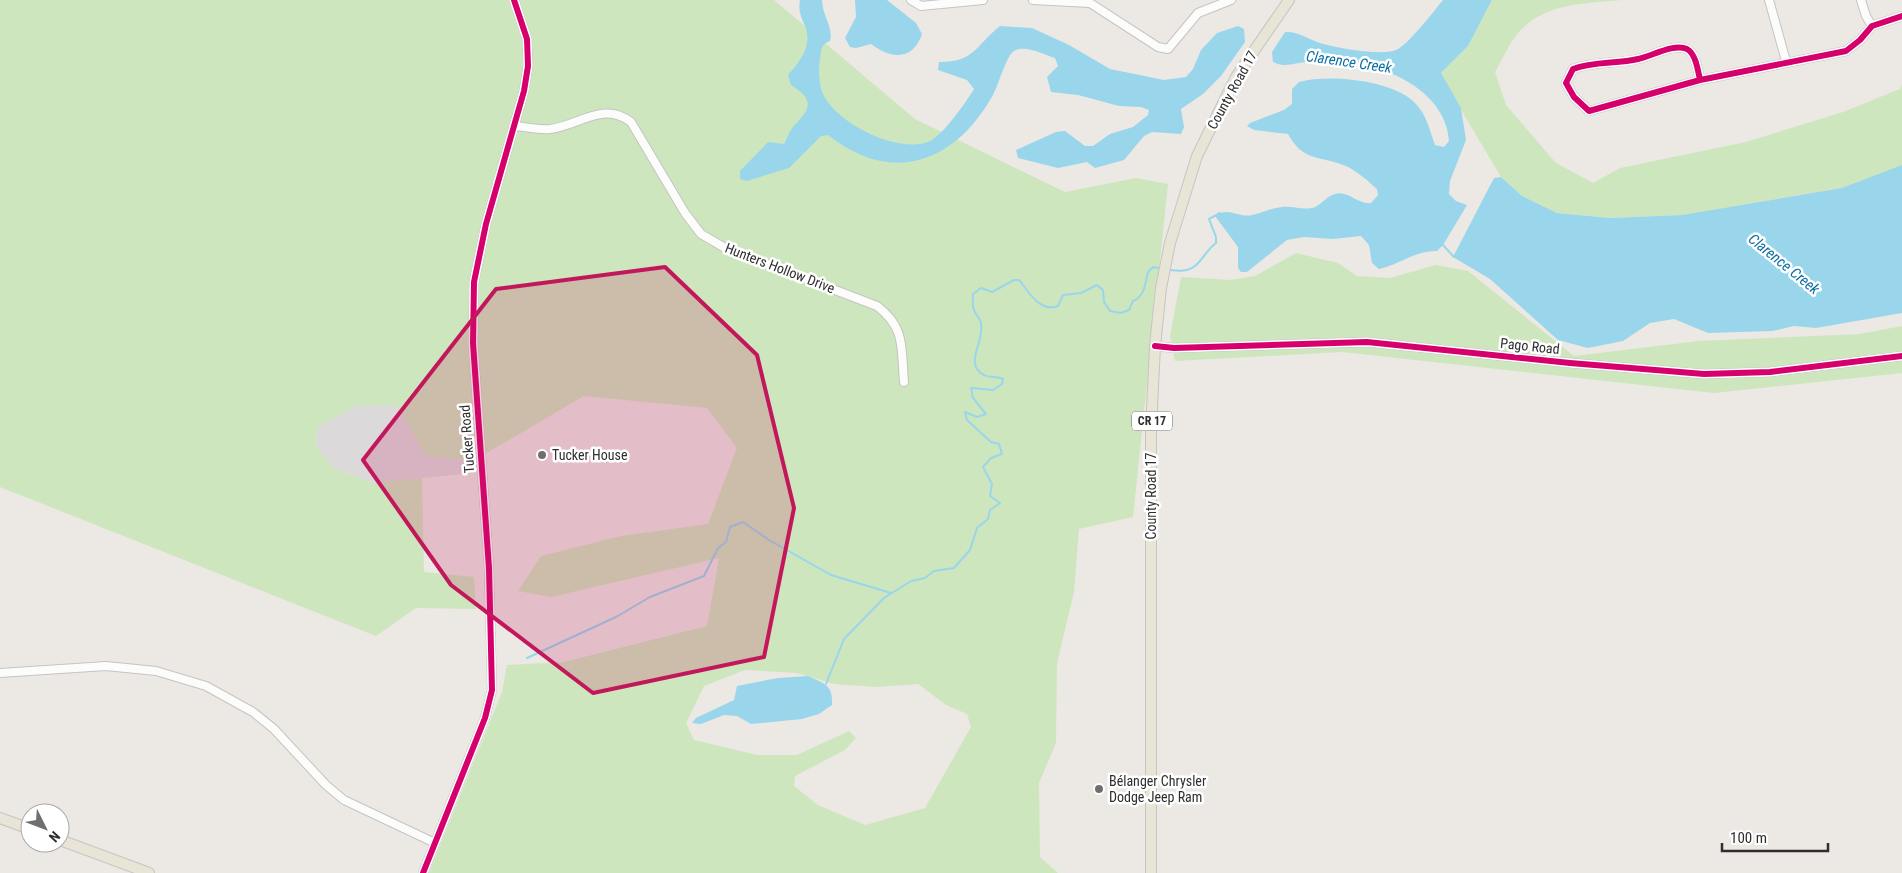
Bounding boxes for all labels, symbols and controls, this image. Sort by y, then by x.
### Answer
water label: Clarence Creek [1305,47,1393,77]
street label: County Road 17 [1204,48,1260,132]
water label: Clarence Creek [1745,230,1824,298]
street label: Hunters Hollow Drive [723,240,838,296]
street label: Pago Road [1499,335,1561,357]
street label: Tucker Road [457,404,477,474]
road number: CR 17 [1132,412,1172,431]
place label: Tucker House [552,447,628,463]
marker: Tucker House [536,449,548,461]
street label: County Road 17 [1143,452,1159,539]
place label: Bélanger Chrysler Dodge Jeep Ram [1109,773,1206,805]
marker: Bélanger Chrysler Dodge Jeep Ram [1093,783,1105,795]
north arrow [20,803,70,853]
scale bar [1722,820,1828,852]
text: N [46,828,63,845]
text: 100 m [1730,829,1767,847]

